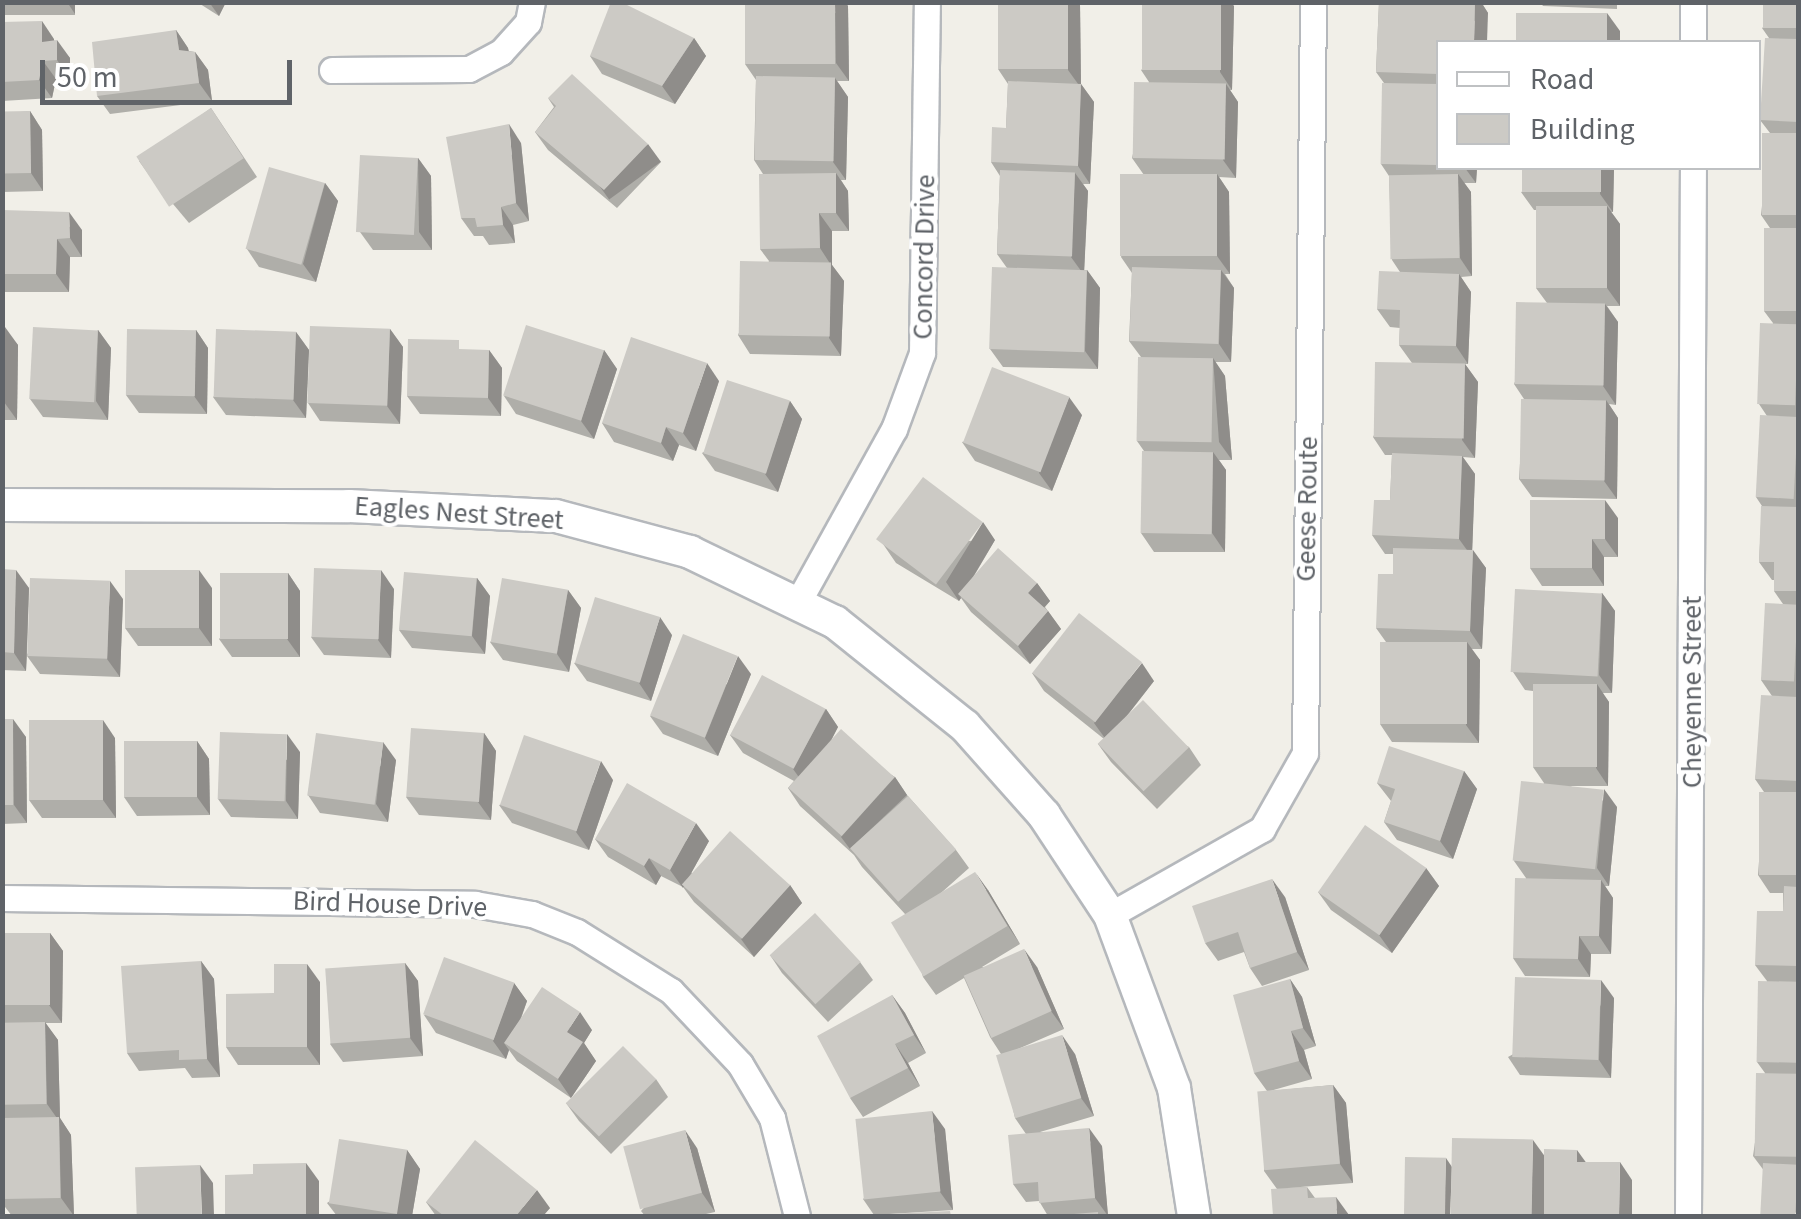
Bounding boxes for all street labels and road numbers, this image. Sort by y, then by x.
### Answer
street label: Concord Drive [906,174,942,340]
street label: Geese Route [1289,436,1325,582]
street label: Eagles Nest Street [353,489,565,537]
street label: Cheyenne Street [1675,596,1709,788]
street label: Bird House Drive [292,884,488,924]

